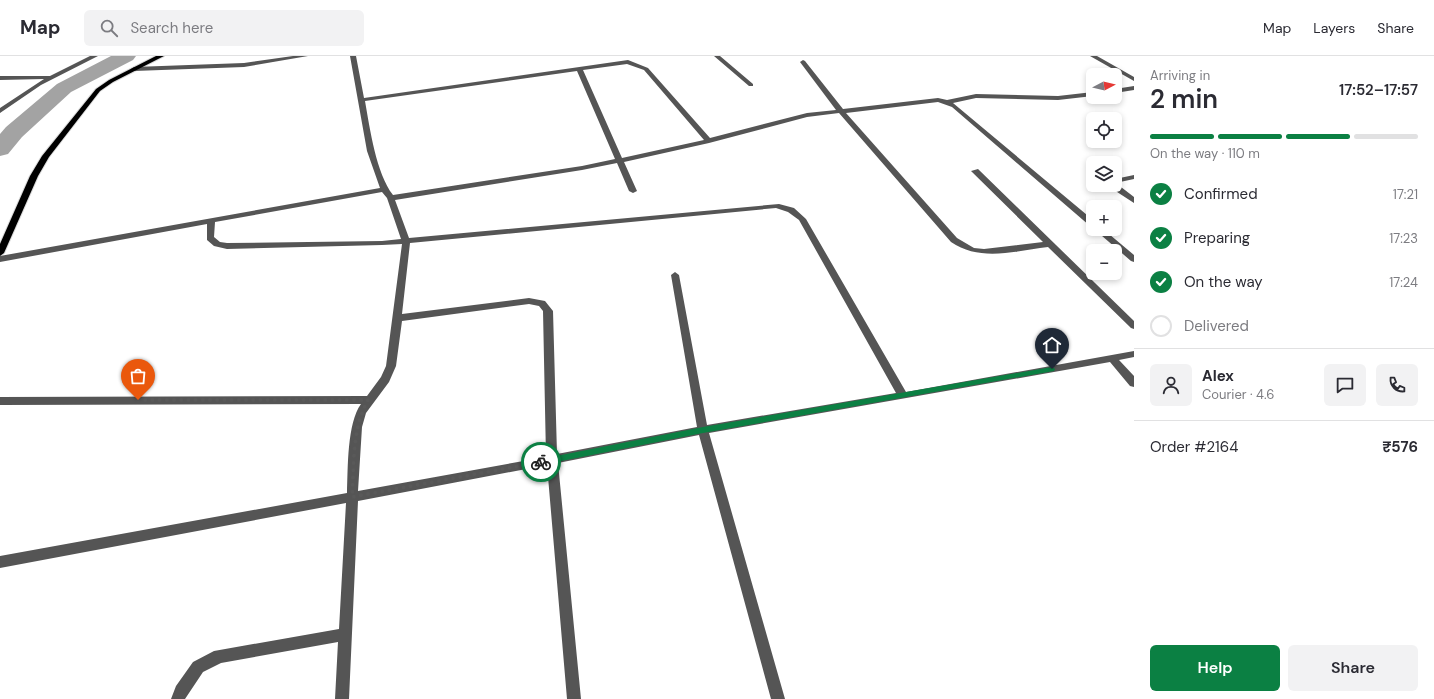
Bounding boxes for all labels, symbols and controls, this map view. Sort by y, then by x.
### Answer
search box [84,10,364,46]
text: Map [20,15,60,40]
icon: search [98,17,120,39]
text: Search here [130,18,213,38]
text: Map [1263,19,1291,37]
text: Layers [1313,19,1355,37]
text: Share [1377,19,1414,37]
text: Arriving in [1150,67,1210,84]
north arrow [1086,68,1122,104]
map controls [1086,68,1122,280]
text: 17:52–17:57 [1339,80,1418,100]
text: 2 min [1150,82,1218,116]
button: locate [1086,112,1122,148]
text: On the way · 110 m [1150,145,1260,162]
button: layers [1086,156,1122,192]
icon: check [1150,183,1172,205]
text: Confirmed [1184,184,1258,204]
text: 17:21 [1393,186,1418,203]
button: + [1086,200,1122,236]
icon: check [1150,227,1172,249]
text: Preparing [1184,228,1250,248]
text: 17:23 [1389,230,1418,247]
button: − [1086,244,1122,280]
icon: check [1150,271,1172,293]
text: On the way [1184,272,1263,292]
text: 17:24 [1389,274,1418,291]
text: Delivered [1184,316,1249,336]
pin [1035,328,1069,369]
icon: home [1041,334,1063,356]
pin [121,359,155,400]
button: person [1150,364,1192,406]
button: chat [1324,364,1366,406]
button: phone [1376,364,1418,406]
icon: bag [127,365,149,387]
text: Alex [1202,366,1234,386]
text: Courier · 4.6 [1202,386,1274,403]
text: Order #2164 [1150,437,1238,457]
text: ₹576 [1382,437,1418,457]
courier [521,442,561,482]
icon: bike [530,451,552,473]
button: Help [1150,645,1280,691]
button: Share [1288,645,1418,691]

